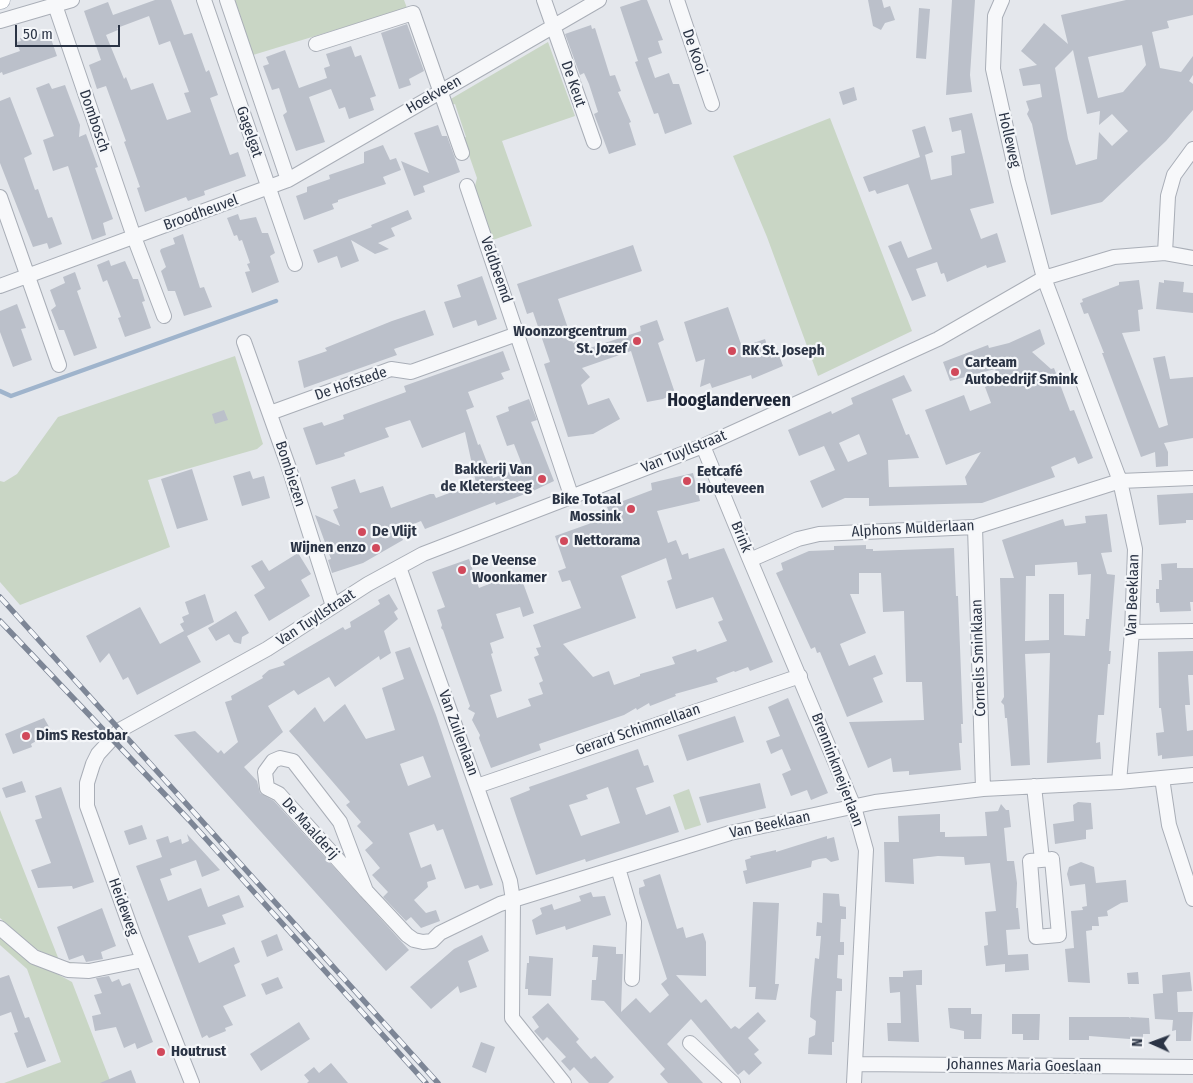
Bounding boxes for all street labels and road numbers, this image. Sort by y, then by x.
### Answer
street label: De Kooi [678,27,710,77]
street label: De Keut [557,59,589,109]
street label: Hoekveen [403,72,465,118]
street label: Dombosch [75,87,113,155]
street label: Gagelgat [232,104,266,160]
street label: Holleweg [994,110,1024,170]
street label: Broodheuvel [161,191,241,235]
street label: Veldbeemd [476,234,516,306]
street label: De Hofstede [313,363,389,405]
street label: Van Tuyllstraat [639,427,729,477]
street label: Bombiezen [271,439,309,509]
street label: Alphons Mulderlaan [851,517,975,541]
street label: Brink [727,519,755,555]
street label: Van Beeklaan [1123,554,1143,636]
street label: Van Tuyllstraat [273,586,359,650]
street label: Cornelis Sminklaan [968,599,990,717]
street label: Van Zuilenlaan [434,688,482,778]
street label: Gerard Schimmellaan [573,700,703,760]
street label: Brenninkmeijerlaan [807,711,867,829]
street label: De Maalderij [278,794,342,864]
street label: Van Beeklaan [728,808,812,842]
street label: Heideweg [104,876,142,938]
street label: Johannes Maria Goeslaan [946,1056,1102,1076]

